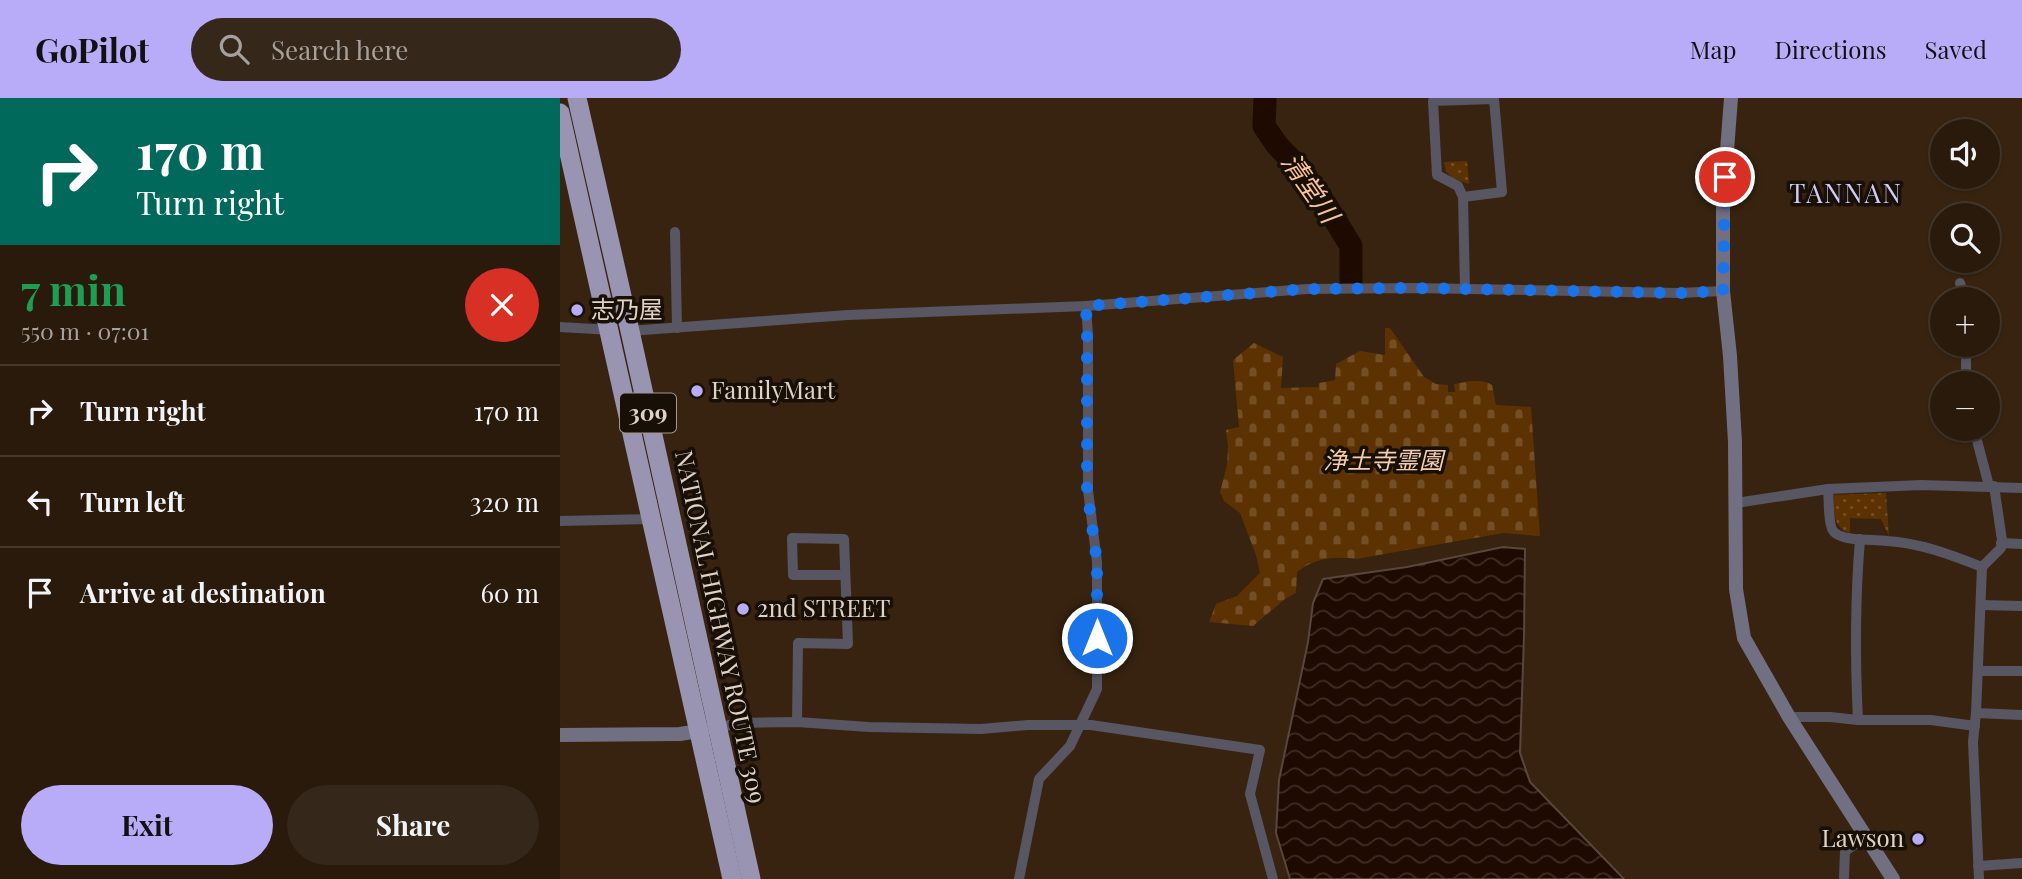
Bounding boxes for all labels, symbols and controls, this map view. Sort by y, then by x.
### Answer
search box [191,18,681,81]
text: GoPilot [35,27,149,71]
icon: search [215,30,253,68]
text: Search here [271,32,408,67]
text: Map [1690,33,1736,65]
text: Directions [1774,33,1887,65]
text: Saved [1925,33,1987,65]
text: 170 m [136,117,264,182]
map controls [1930,119,2000,441]
button: sound [1930,119,2000,189]
icon: right [21,126,112,217]
water label: 清堂川 [1275,145,1350,232]
pin [1695,147,1755,207]
icon: arrive [1706,158,1744,196]
district label: TANNAN [1789,175,1903,210]
text: Turn right [136,180,284,223]
button: search [1930,203,2000,273]
text: 7 min [21,261,126,317]
button: close [465,268,539,342]
button: + [1930,287,2000,357]
place label: 志乃屋 [591,292,663,324]
marker: 志乃屋 [569,302,585,318]
text: 550 m · 07:01 [21,315,149,346]
button: − [1930,371,2000,441]
place label: FamilyMart [711,373,836,405]
marker: FamilyMart [689,383,705,399]
icon: right [21,392,59,430]
text: Turn right [80,393,206,428]
text: 170 m [474,393,539,428]
road number: 309 [620,394,676,432]
park label: 浄土寺霊園 [1323,443,1446,475]
street label: NATIONAL HIGHWAY ROUTE 309 [669,447,775,806]
icon: left [21,483,59,521]
text: Turn left [80,484,185,519]
text: 320 m [470,484,539,519]
icon: arrive [21,574,59,612]
text: Arrive at destination [80,575,326,610]
text: 60 m [480,575,539,610]
place label: 2nd STREET [757,591,890,623]
marker: 2nd STREET [735,601,751,617]
position arrow [1060,601,1134,675]
button: Exit [21,785,273,865]
button: Share [287,785,539,865]
place label: Lawson [1822,821,1904,853]
marker: Lawson [1910,831,1926,847]

